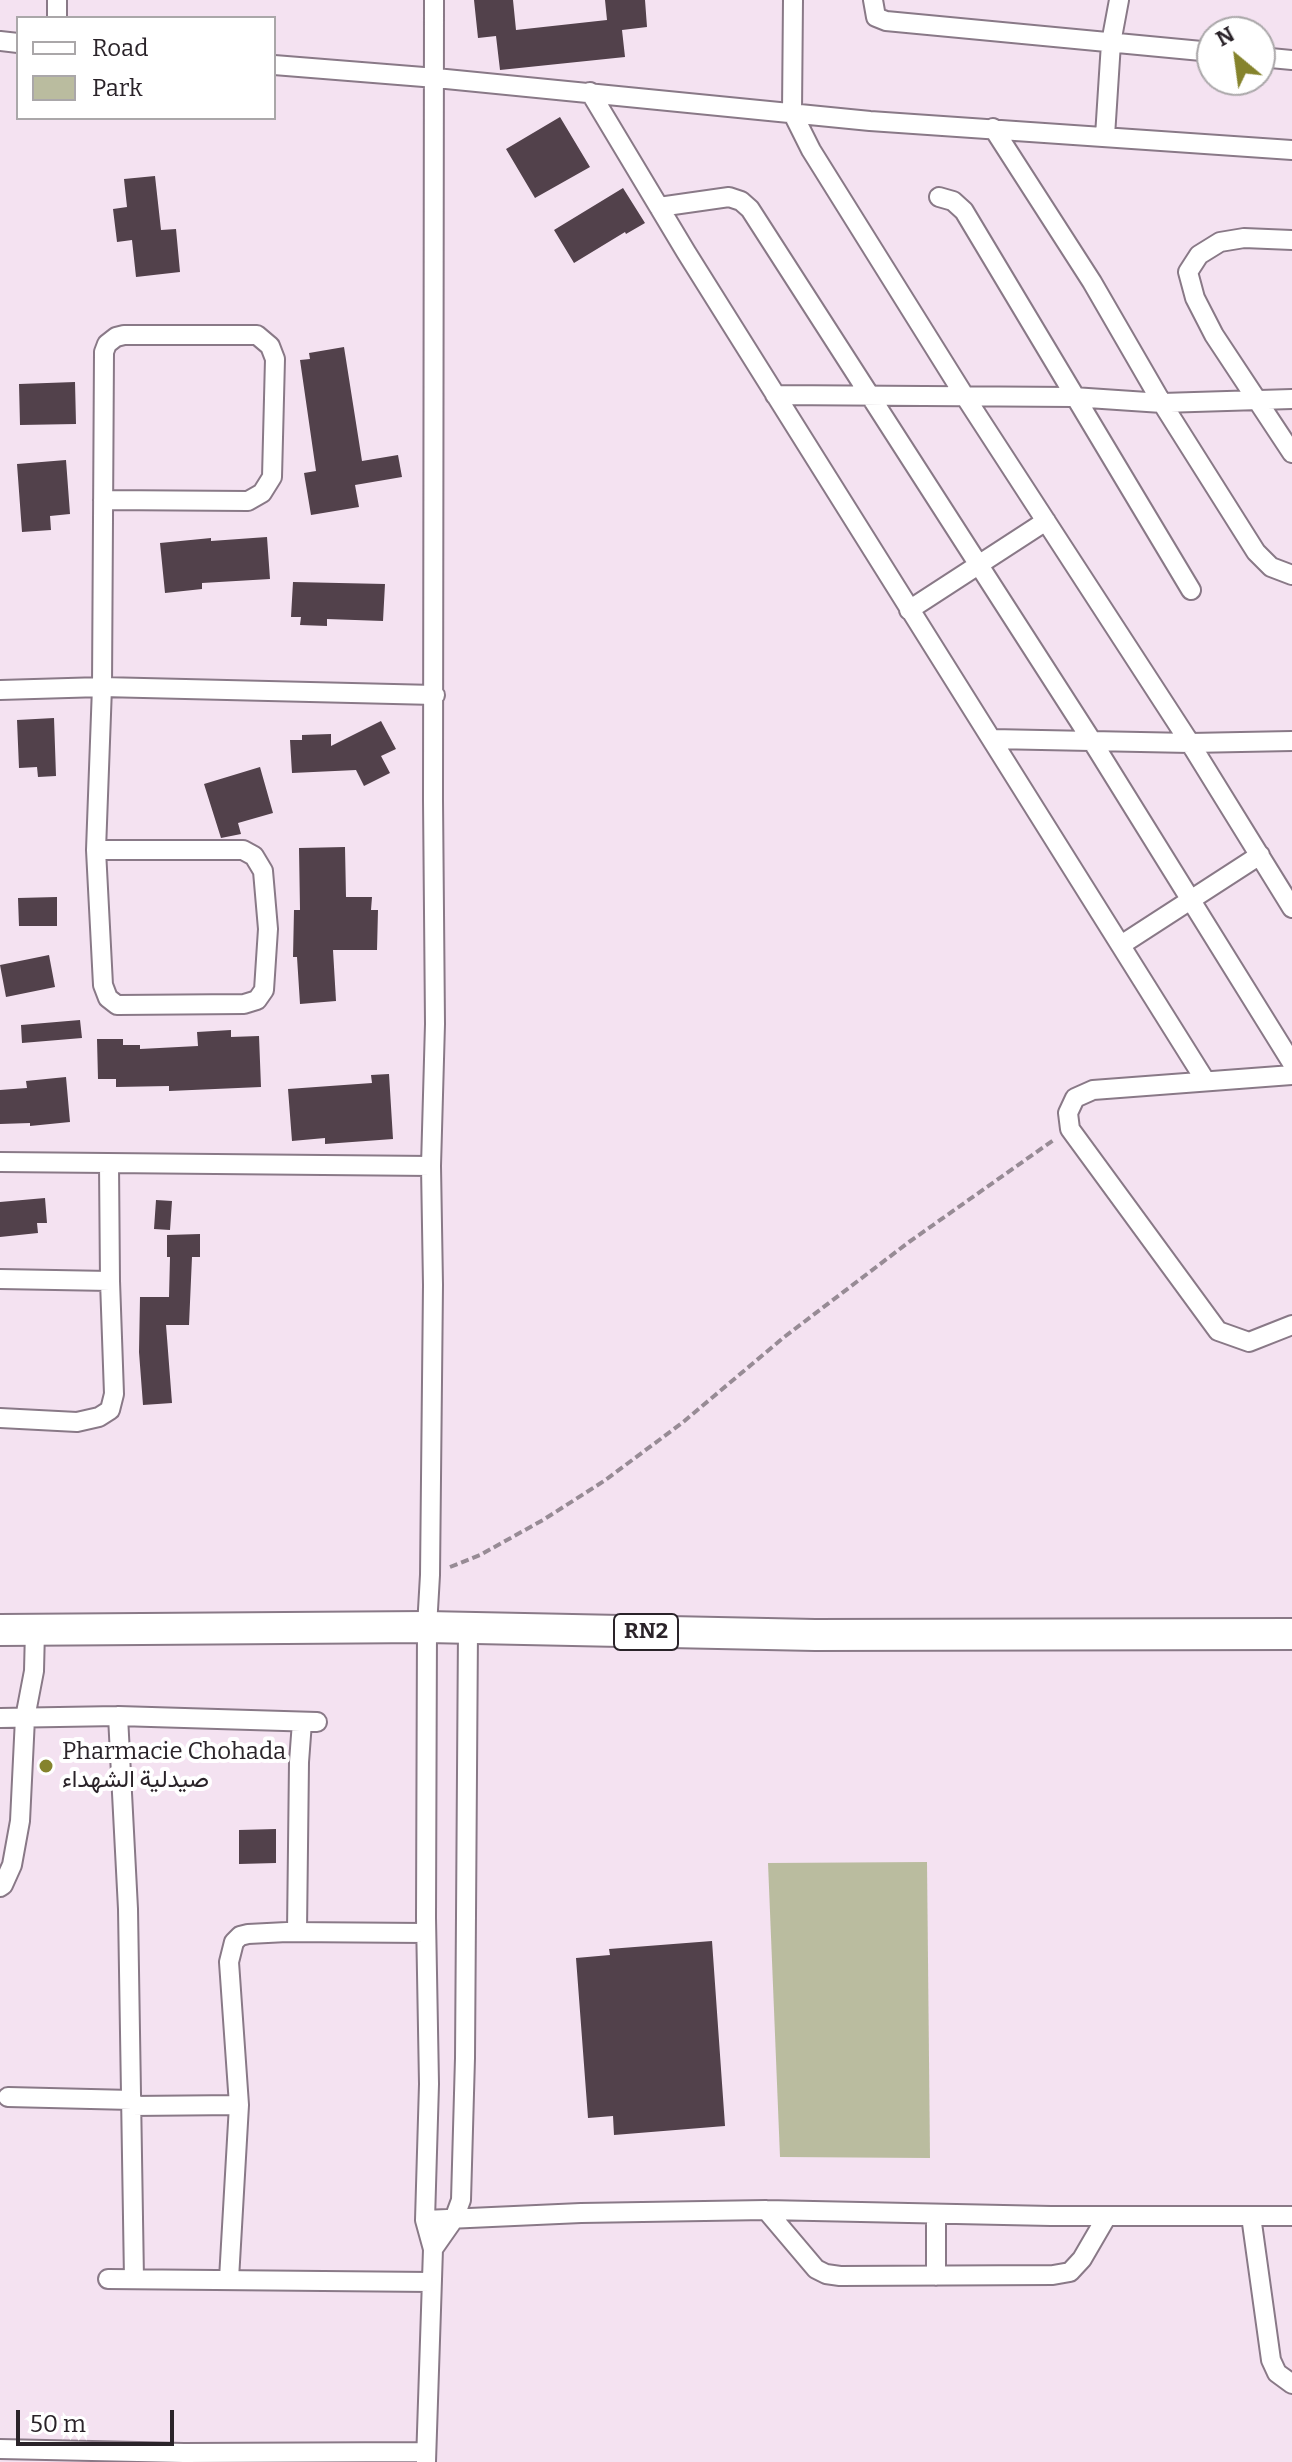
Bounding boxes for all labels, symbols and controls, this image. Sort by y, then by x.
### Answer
legend [16,16,276,120]
north arrow [1196,16,1276,96]
text: N [1211,20,1239,52]
text: Road [92,34,148,62]
text: Park [92,74,143,102]
road number: RN2 [614,1614,678,1650]
place label: Pharmacie Chohada صيدلية الشهداء [62,1738,286,1794]
marker: Pharmacie Chohada صيدلية الشهداء [37,1757,55,1775]
scale bar [20,2394,178,2444]
text: 50 m [30,2410,86,2438]

